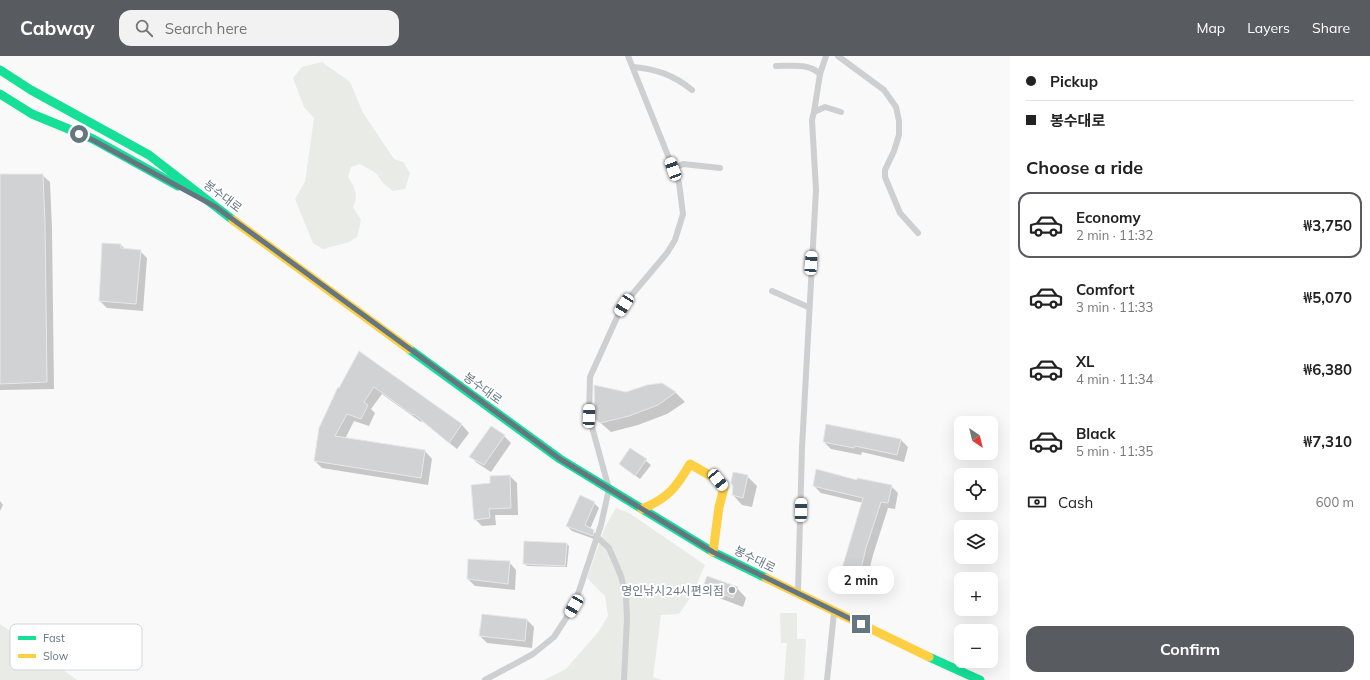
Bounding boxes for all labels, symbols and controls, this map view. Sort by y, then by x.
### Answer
search box [119,10,399,46]
text: Cabway [20,16,95,40]
icon: search [133,17,155,39]
text: Search here [165,19,247,38]
text: Map [1196,19,1225,37]
text: Layers [1247,19,1290,37]
text: Share [1312,19,1350,37]
text: Pickup [1050,72,1098,91]
text: 봉수대로 [1050,111,1105,130]
route start [70,125,88,143]
car [663,156,683,182]
text: Choose a ride [1026,156,1143,179]
street label: 봉수대로 [201,177,245,215]
icon: car [1028,207,1064,243]
text: Economy [1076,208,1141,227]
text: ₩3,750 [1303,216,1352,235]
text: 2 min · 11:32 [1076,227,1153,243]
car [804,251,818,275]
icon: car [1028,279,1064,315]
text: Comfort [1076,280,1134,299]
text: ₩5,070 [1303,288,1352,307]
car [612,292,636,318]
text: 3 min · 11:33 [1076,299,1153,315]
icon: car [1028,351,1064,387]
text: XL [1076,352,1094,371]
text: ₩6,380 [1303,360,1352,379]
street label: 봉수대로 [461,369,505,407]
text: 4 min · 11:34 [1076,371,1153,387]
car [583,404,595,428]
north arrow [954,416,998,460]
map controls [954,416,998,668]
icon: car [1028,423,1064,459]
text: Black [1076,424,1115,443]
text: ₩7,310 [1303,432,1352,451]
text: 5 min · 11:35 [1076,443,1153,459]
car [706,467,730,493]
button: locate [954,468,998,512]
icon: cash [1026,491,1048,513]
text: Cash [1058,493,1093,512]
text: 600 m [1316,494,1354,510]
car [795,498,807,522]
button: layers [954,520,998,564]
street label: 봉수대로 [732,543,778,575]
callout: 2 min [828,566,894,594]
text: 2 min [844,572,878,588]
button: + [954,572,998,616]
place label: 명인낚시24시편의점 [621,583,724,598]
marker: 명인낚시24시편의점 [727,585,737,595]
car [563,593,585,619]
route end [852,615,870,633]
legend [10,624,142,670]
button: − [954,624,998,668]
button: Confirm [1026,626,1354,672]
text: Fast [43,631,65,645]
text: Slow [43,649,69,663]

